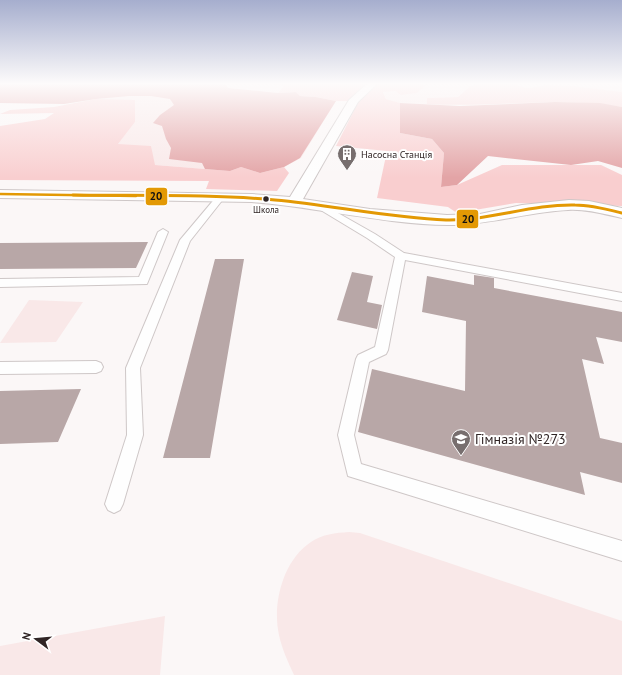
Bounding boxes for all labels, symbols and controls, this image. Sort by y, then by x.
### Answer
building icon: Насосна Станція [336,143,358,171]
place label: Насосна Станція [361,148,432,161]
line badge: 20 [145,187,168,206]
text: 20 [150,189,162,203]
marker: Школа [261,194,271,204]
place label: Школа [253,204,279,215]
line badge: 20 [456,209,479,229]
text: 20 [462,212,474,226]
school or university icon: Гімназія №273 [450,428,472,456]
place label: Гімназія №273 [475,430,566,448]
north arrow [16,619,56,659]
text: N [19,631,34,642]

